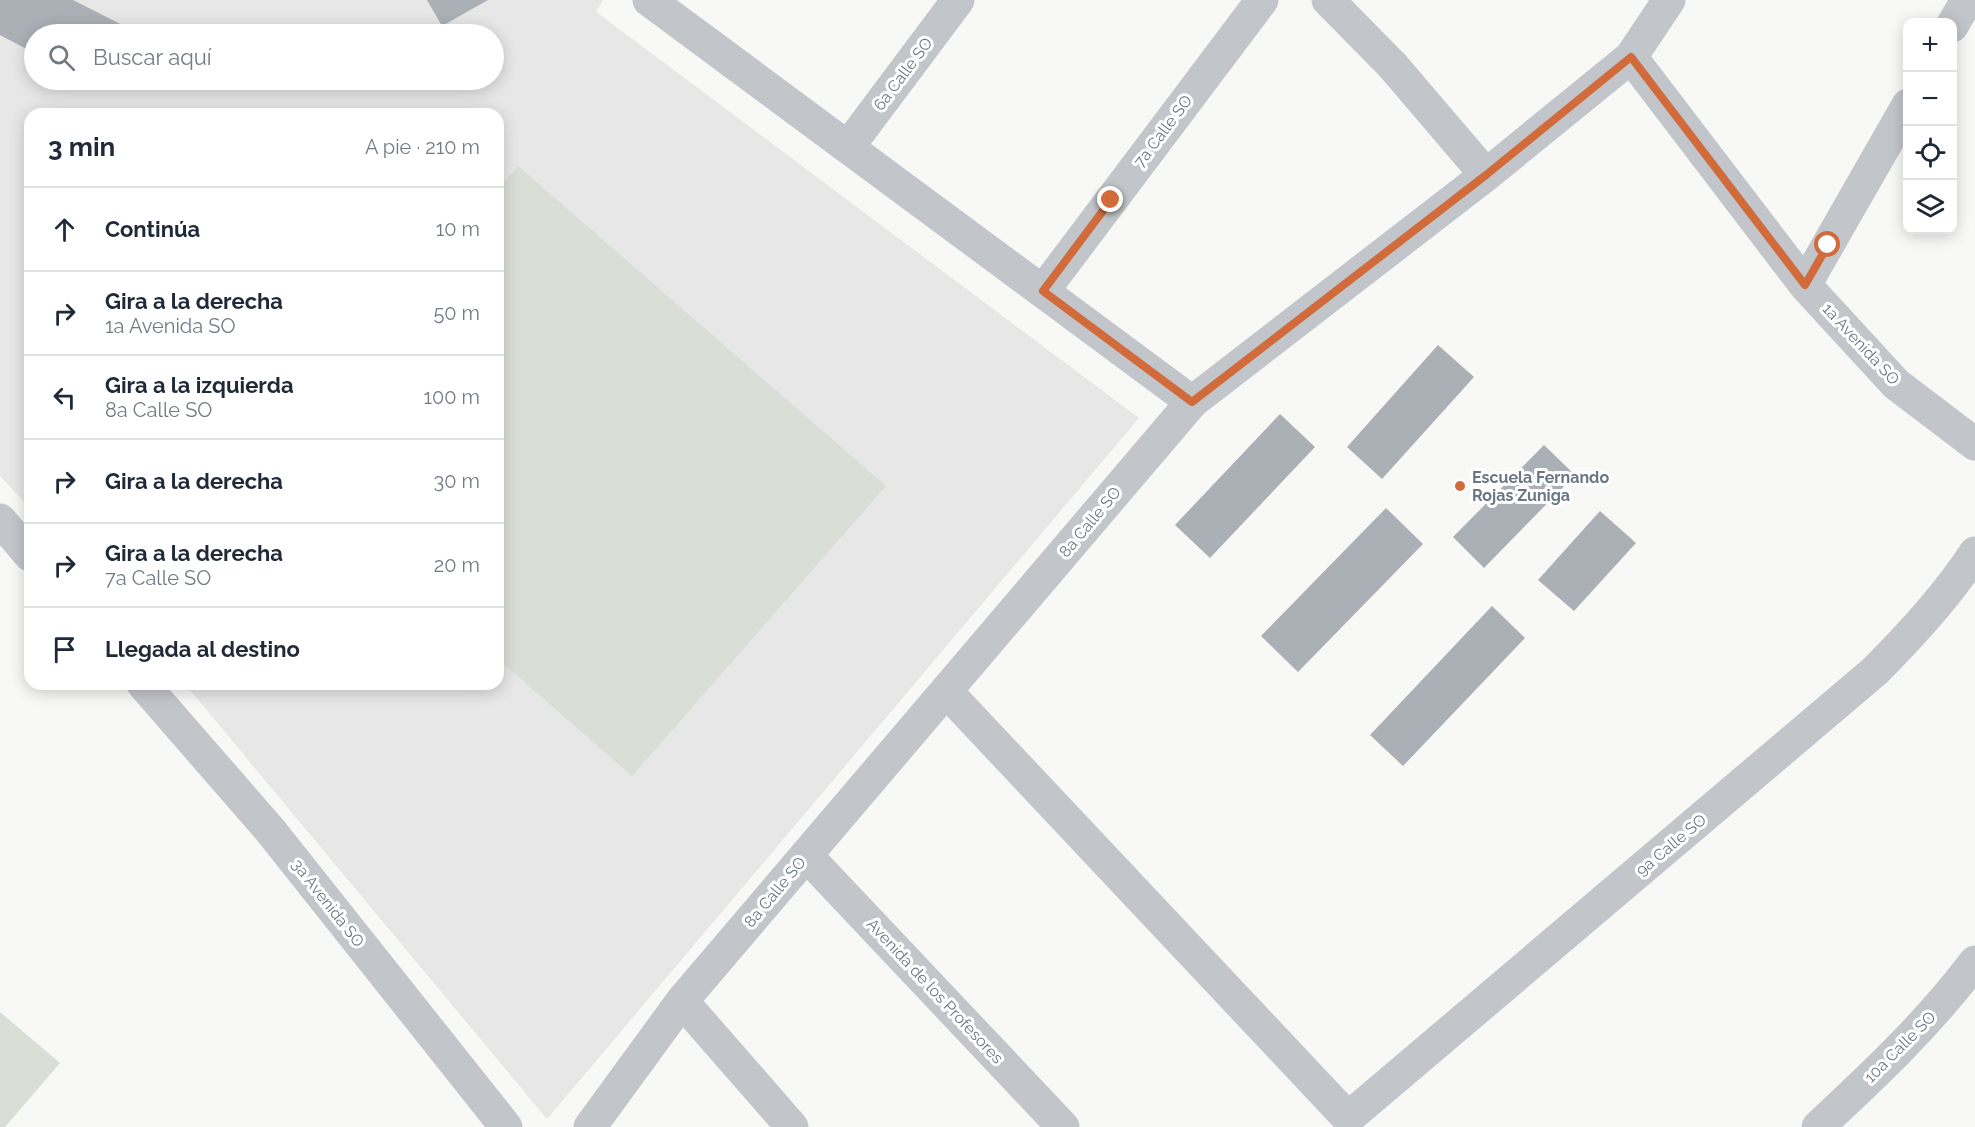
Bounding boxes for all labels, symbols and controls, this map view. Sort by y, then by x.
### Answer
map controls [1903,18,1957,234]
button: + [1903,18,1957,72]
search box [24,24,504,90]
street label: 6a Calle SO [870,34,936,114]
icon: search [45,41,78,74]
text: Buscar aquí [93,44,212,70]
button: − [1903,72,1957,126]
street label: 7a Calle SO [1130,91,1196,171]
button: locate [1903,126,1957,180]
text: 3 min [48,132,115,162]
text: A pie · 210 m [365,135,480,159]
button: layers [1903,180,1957,234]
route end [1097,186,1123,212]
icon: ahead [48,213,81,246]
text: Continúa [105,216,200,242]
text: 10 m [436,217,480,241]
route start [1814,231,1840,257]
text: Gira a la derecha [105,288,283,314]
icon: right [48,297,81,330]
street label: 1a Avenida SO [1818,299,1904,389]
text: 50 m [433,301,480,325]
text: 1a Avenida SO [105,314,235,338]
text: Gira a la izquierda [105,372,294,398]
icon: left [48,381,81,414]
text: 100 m [423,385,480,409]
text: 8a Calle SO [105,398,212,422]
icon: right [48,465,81,498]
text: Gira a la derecha [105,468,283,494]
place label: Escuela Fernando Rojas Zuniga [1472,468,1609,505]
text: 30 m [434,469,480,493]
marker: Escuela Fernando Rojas Zuniga [1453,479,1467,493]
street label: 8a Calle SO [1055,483,1125,561]
text: Gira a la derecha [105,540,283,566]
icon: right [48,549,81,582]
text: 20 m [434,553,480,577]
text: 7a Calle SO [105,566,211,590]
icon: arrive [48,633,81,666]
text: Llegada al destino [105,636,300,662]
street label: 9a Calle SO [1632,810,1710,880]
street label: 8a Calle SO [740,853,810,931]
street label: 3a Avenida SO [288,855,368,951]
street label: Avenida de los Profesores [863,915,1007,1068]
street label: 10a Calle SO [1860,1007,1940,1087]

